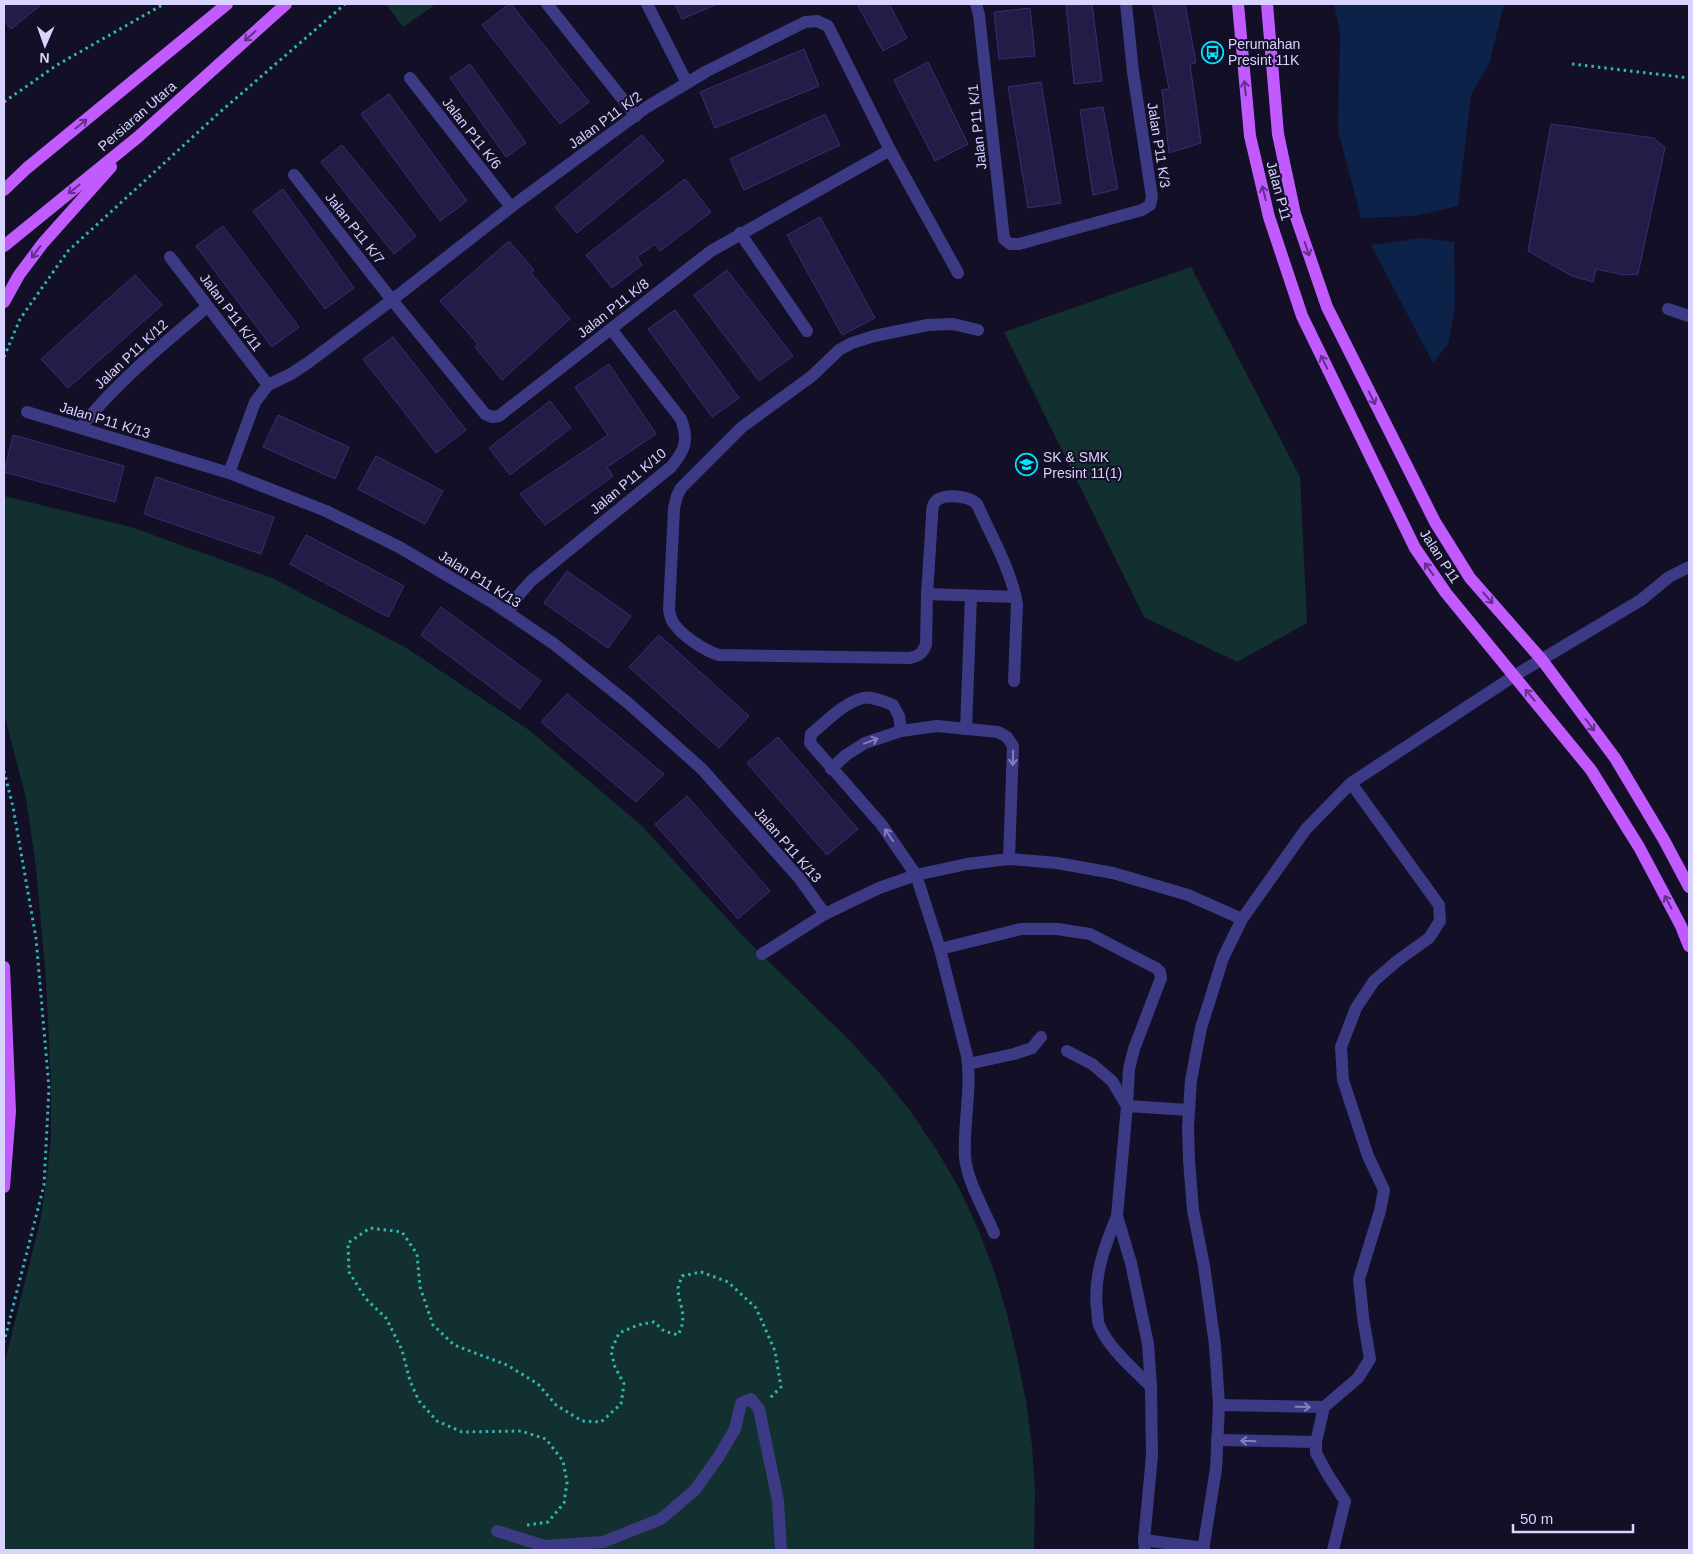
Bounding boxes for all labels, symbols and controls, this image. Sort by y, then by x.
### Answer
north arrow [20,20,70,70]
one-way arrow [243,31,256,42]
place label: Perumahan Presint 11K [1228,36,1300,68]
bus stop icon: Perumahan Presint 11K [1200,40,1224,64]
text: N [39,50,50,66]
street label: Persiaran Utara [95,78,179,154]
one-way arrow [1240,80,1250,96]
street label: Jalan P11 K/1 [965,83,989,171]
street label: Jalan P11 K/2 [565,88,645,152]
street label: Jalan P11 K/6 [439,94,505,172]
street label: Jalan P11 K/3 [1144,101,1174,189]
one-way arrow [74,118,87,129]
street label: Jalan P11 [1263,159,1295,223]
one-way arrow [68,183,81,194]
one-way arrow [1258,186,1268,202]
street label: Jalan P11 K/7 [322,189,388,267]
one-way arrow [1303,241,1312,256]
one-way arrow [31,245,41,259]
street label: Jalan P11 K/11 [197,270,265,354]
street label: Jalan P11 K/8 [574,275,652,341]
street label: Jalan P11 K/12 [91,316,171,392]
one-way arrow [1319,355,1329,370]
one-way arrow [1367,390,1377,405]
street label: Jalan P11 K/13 [58,399,152,441]
street label: Jalan P11 K/10 [587,445,669,517]
place label: SK & SMK Presint 11(1) [1043,449,1122,481]
school or university icon: SK & SMK Presint 11(1) [1015,453,1039,477]
street label: Jalan P11 [1417,526,1463,586]
street label: Jalan P11 K/13 [436,547,524,611]
one-way arrow [1424,562,1434,576]
one-way arrow [1482,592,1494,605]
one-way arrow [1524,689,1535,702]
one-way arrow [1585,717,1595,731]
one-way arrow [863,736,878,745]
one-way arrow [1008,749,1017,765]
street label: Jalan P11 K/13 [751,804,825,886]
one-way arrow [884,828,894,842]
one-way arrow [1663,896,1673,910]
one-way arrow [1294,1402,1311,1412]
one-way arrow [1241,1436,1257,1445]
scale bar [1513,1502,1633,1534]
text: 50 m [1520,1510,1553,1527]

